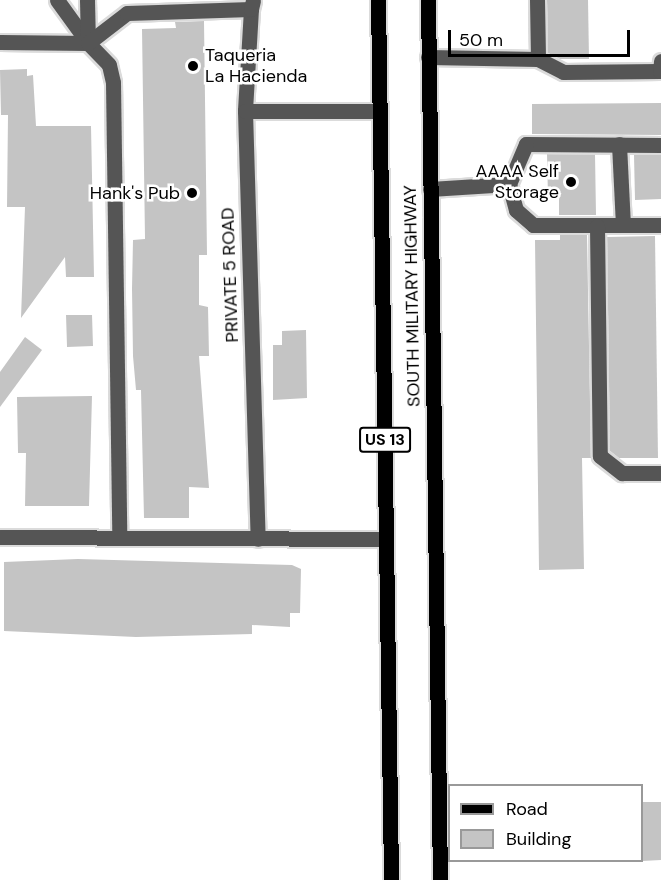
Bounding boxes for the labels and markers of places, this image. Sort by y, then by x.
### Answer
place label: Taqueria La Hacienda [205,45,307,88]
marker: Taqueria La Hacienda [186,59,200,73]
place label: AAAA Self Storage [476,161,559,204]
marker: AAAA Self Storage [564,175,578,189]
place label: Hank's Pub [90,182,180,204]
marker: Hank's Pub [185,186,199,200]

